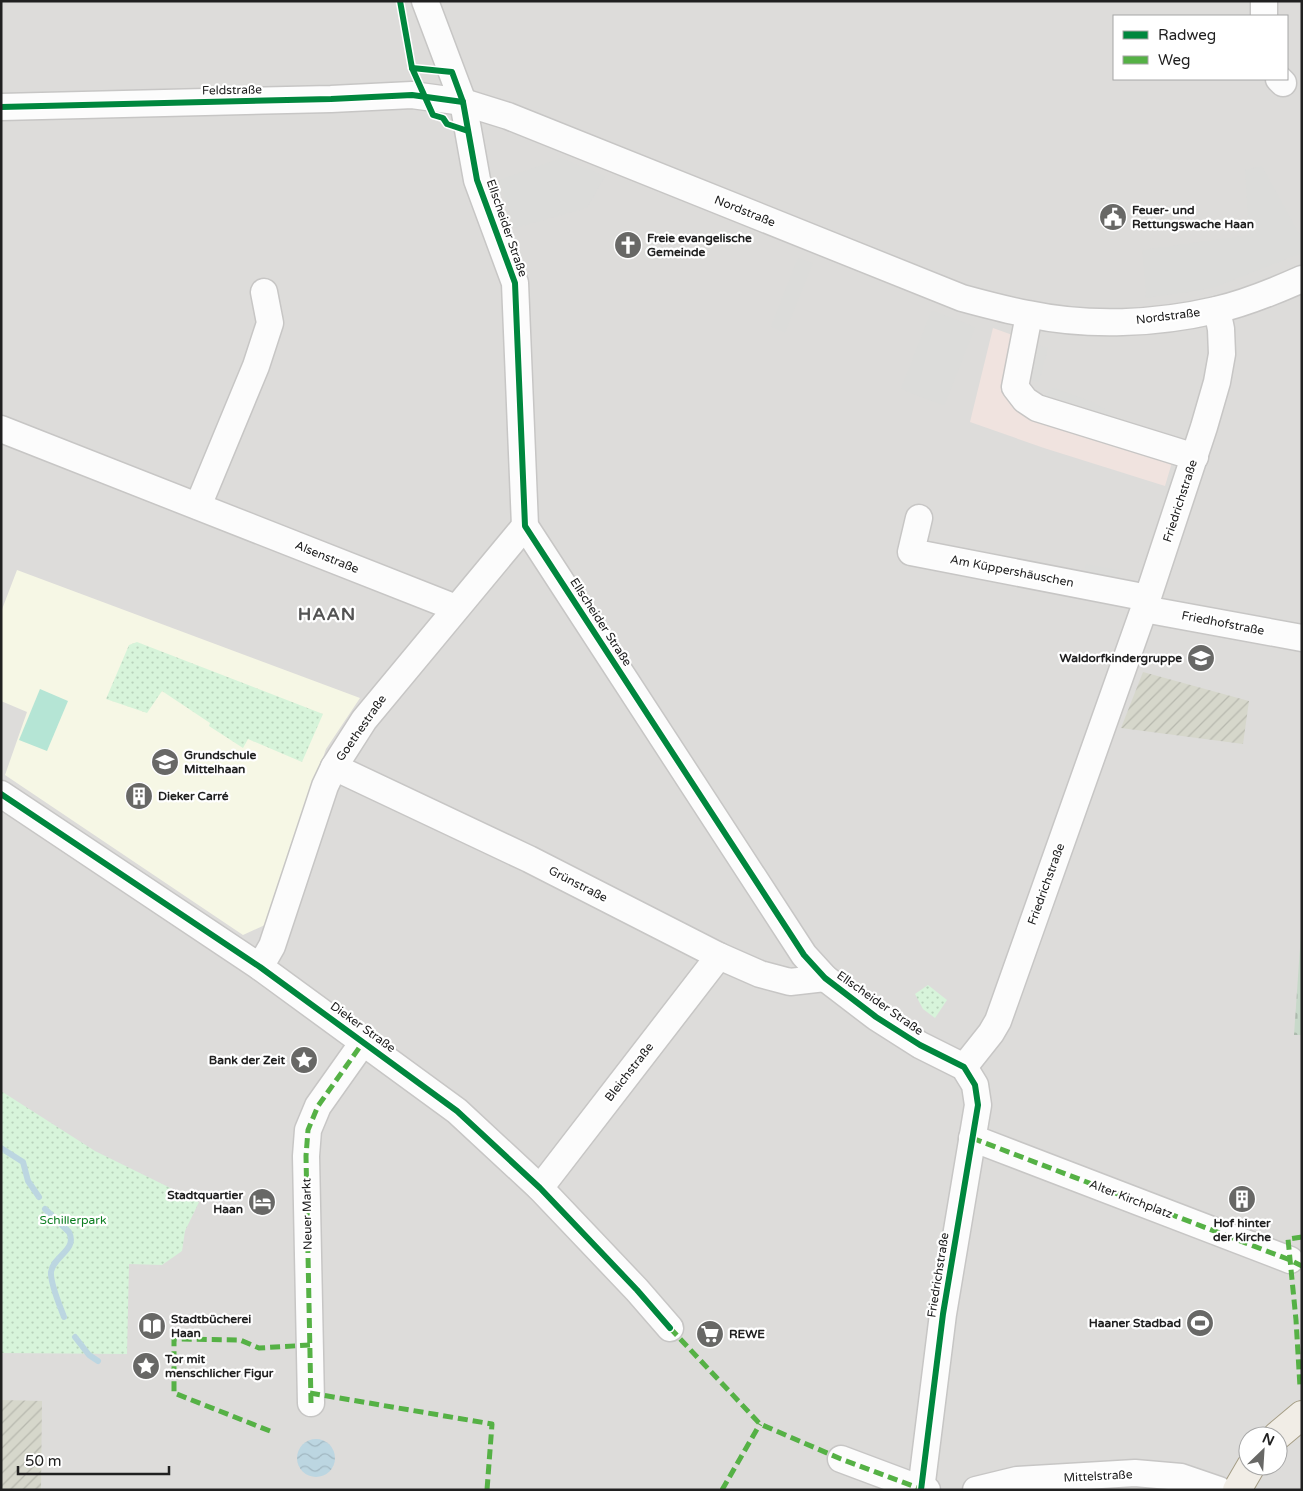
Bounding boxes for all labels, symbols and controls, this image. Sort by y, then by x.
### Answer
legend [1113,15,1288,80]
text: Radweg [1158,26,1216,44]
text: Weg [1158,51,1190,69]
street label: Feldstraße [202,82,262,98]
street label: Ellscheider Straße [484,177,530,279]
street label: Nordstraße [712,192,778,230]
public building icon: Feuer- und Rettungswache Haan [1098,202,1128,232]
place label: Feuer- und Rettungswache Haan [1132,203,1254,232]
church icon: Freie evangelische Gemeinde [613,230,643,260]
place label: Freie evangelische Gemeinde [647,231,752,259]
street label: Nordstraße [1135,305,1201,327]
street label: Friedrichstraße [1160,458,1200,544]
street label: Alsenstraße [293,538,361,576]
street label: Am Küppershäuschen [949,552,1075,590]
street label: Ellscheider Straße [567,575,635,669]
district label: HAAN [298,603,356,625]
street label: Friedhofstraße [1181,608,1266,638]
school or university icon: Waldorfkindergruppe [1186,643,1216,673]
place label: Waldorfkindergruppe [1060,651,1182,666]
street label: Goethestraße [333,692,389,764]
school or university icon: Grundschule Mittelhaan [150,747,180,777]
place label: Grundschule Mittelhaan [184,748,257,776]
building icon: Dieker Carré [124,781,154,811]
place label: Dieker Carré [158,789,229,803]
street label: Friedrichstraße [1025,841,1067,927]
street label: Grünstraße [546,863,610,905]
street label: Ellscheider Straße [834,968,926,1038]
street label: Dieker Straße [328,999,398,1055]
street label: Bleichstraße [602,1040,656,1104]
place icon: Bank der Zeit [289,1045,319,1075]
place label: Bank der Zeit [209,1053,285,1067]
street label: Neuer Markt [299,1177,315,1250]
street label: Alter Kirchplatz [1088,1177,1174,1221]
building icon: Hof hinter der Kirche [1227,1184,1257,1214]
hotel icon: Stadtquartier Haan [247,1187,277,1217]
place label: Stadtquartier Haan [167,1188,243,1216]
park label: Schillerpark [40,1213,107,1227]
place label: Hof hinter der Kirche [1213,1216,1271,1244]
street label: Friedrichstraße [924,1231,952,1319]
sports icon: Haaner Stadbad [1185,1308,1215,1338]
library icon: Stadtbücherei Haan [137,1311,167,1341]
place label: Stadtbücherei Haan [171,1312,251,1340]
place label: Haaner Stadbad [1089,1316,1181,1330]
supermarket icon: REWE [695,1319,725,1349]
place label: REWE [729,1327,765,1341]
place icon: Tor mit menschlicher Figur [131,1351,161,1381]
place label: Tor mit menschlicher Figur [164,1352,274,1381]
north arrow [1238,1426,1288,1476]
text: N [1260,1430,1277,1450]
scale bar [18,1444,169,1476]
text: 50 m [25,1452,62,1470]
street label: Mittelstraße [1063,1467,1133,1485]

